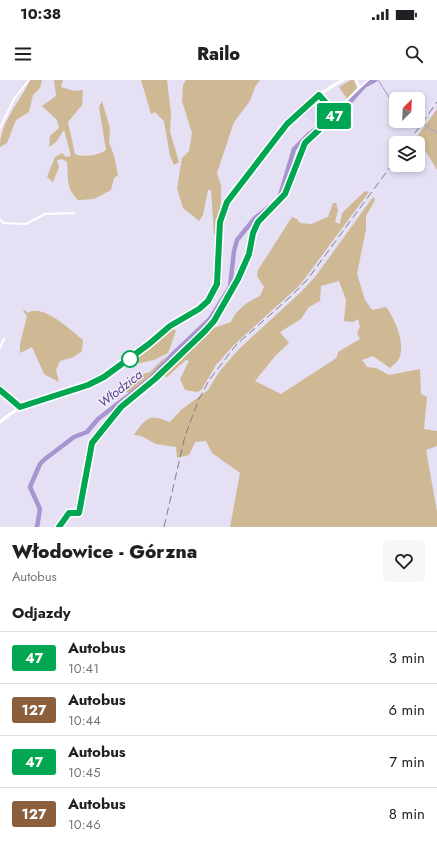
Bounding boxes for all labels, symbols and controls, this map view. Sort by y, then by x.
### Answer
text: 10:38 [20,3,61,25]
text: Railo [197,41,240,67]
icon: menu [12,43,34,65]
icon: search [403,43,425,65]
north arrow [389,92,425,128]
map controls [389,92,425,172]
line badge: 47 [316,103,352,129]
text: 47 [325,106,343,126]
button: layers [389,136,425,172]
unlabelled marker [121,350,139,368]
water label: Włodzica [94,365,147,412]
text: Włodowice - Górzna [12,538,197,565]
button: heart [383,540,425,582]
text: Autobus [12,567,57,586]
text: Odjazdy [12,602,71,624]
text: Autobus [68,637,126,659]
text: 3 min [389,647,425,669]
text: 47 [25,648,43,668]
text: 10:41 [68,659,99,678]
text: Autobus [68,689,126,711]
text: 6 min [388,699,425,721]
text: 127 [22,700,46,720]
text: 10:44 [68,711,101,730]
text: Autobus [68,741,126,763]
text: 7 min [389,751,425,773]
text: 47 [25,752,43,772]
text: 10:45 [68,763,100,782]
text: Autobus [68,793,126,815]
text: 8 min [389,803,425,825]
text: 127 [22,804,46,824]
text: 10:46 [68,815,101,834]

